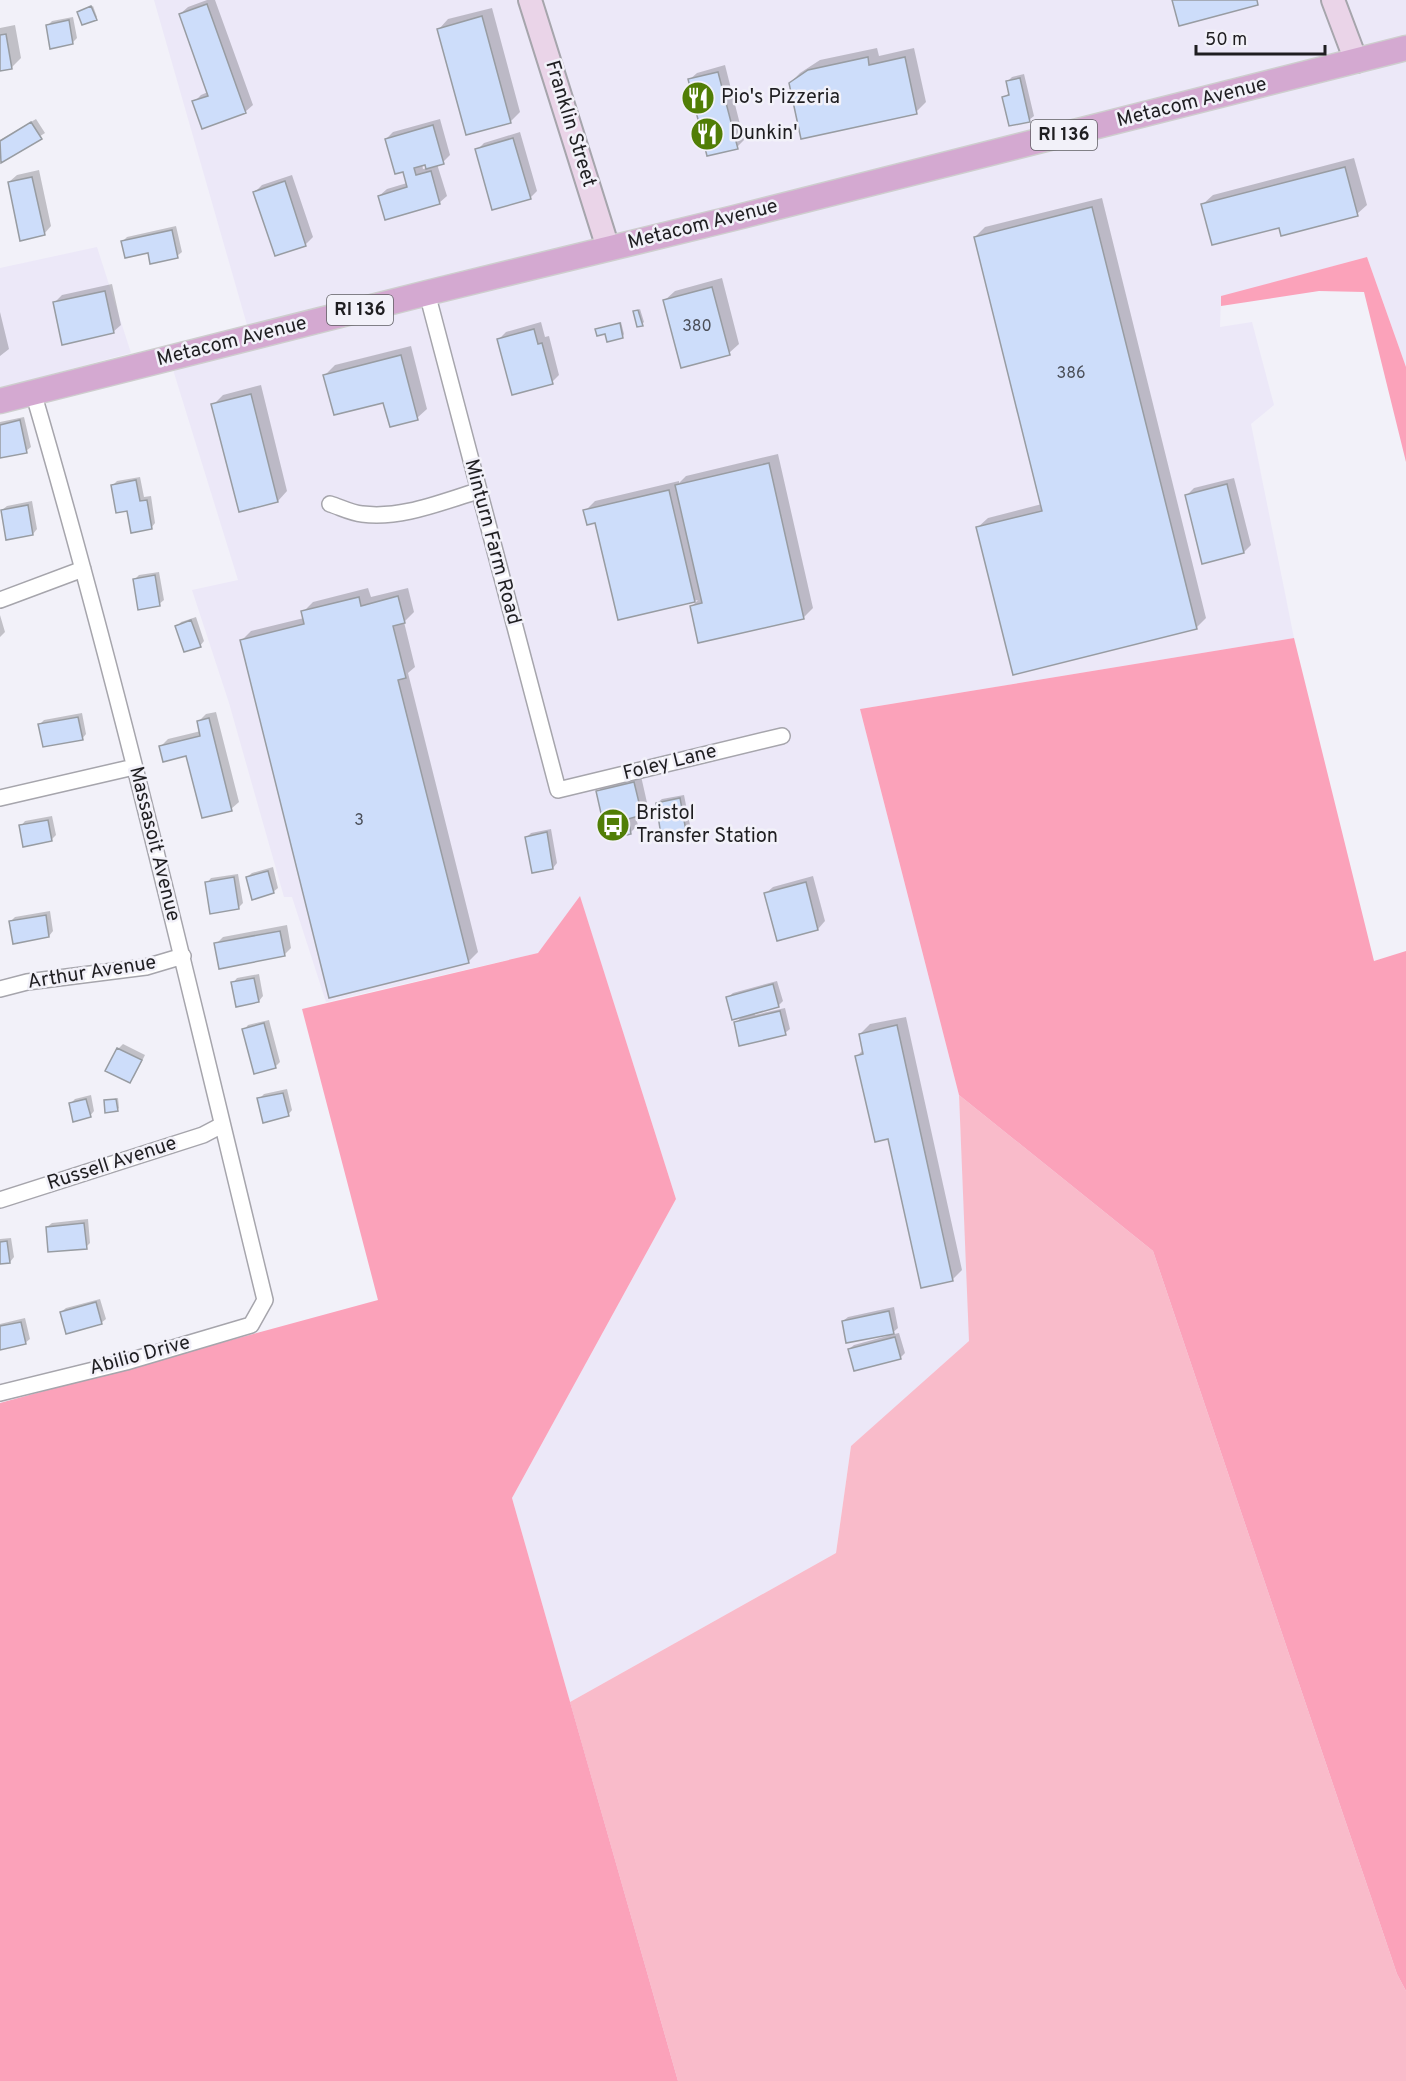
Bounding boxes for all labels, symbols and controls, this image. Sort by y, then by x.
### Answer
scale bar [1196,18,1325,56]
text: 50 m [1205,29,1247,52]
street label: Franklin Street [538,58,602,190]
street label: Metacom Avenue [1114,72,1270,134]
restaurant icon: Pio's Pizzeria [680,80,716,116]
place label: Pio's Pizzeria [721,85,840,111]
restaurant icon: Dunkin' [689,116,725,152]
road number: RI 136 [1031,120,1097,150]
place label: Dunkin' [730,121,798,147]
street label: Metacom Avenue [625,194,781,256]
road number: RI 136 [327,295,393,325]
street label: Metacom Avenue [154,311,310,373]
house number: 380 [682,317,712,337]
house number: 386 [1057,364,1085,384]
street label: Minturn Farm Road [457,456,527,628]
street label: Foley Lane [620,739,720,787]
street label: Massasoit Avenue [122,764,186,924]
place label: Bristol Transfer Station [636,801,778,850]
bus stop icon: Bristol Transfer Station [595,807,631,843]
house number: 3 [354,811,364,831]
street label: Arthur Avenue [26,950,158,996]
street label: Russell Avenue [44,1131,180,1197]
street label: Abilio Drive [87,1330,193,1382]

